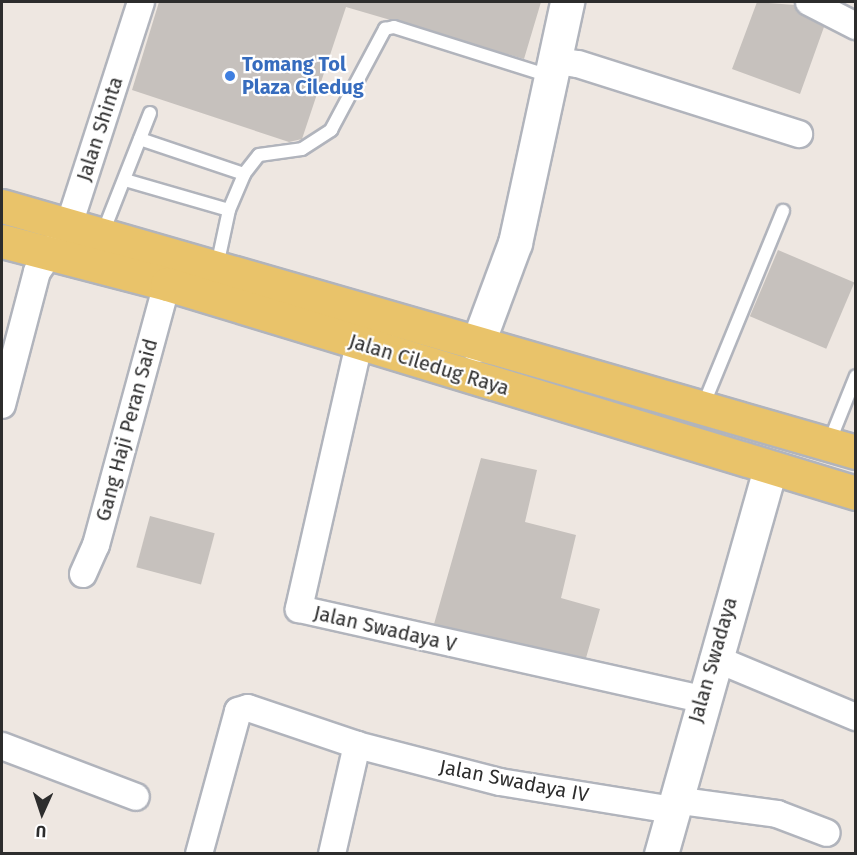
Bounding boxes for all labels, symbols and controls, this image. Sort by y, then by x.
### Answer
place label: Tomang Tol Plaza Ciledug [242,52,364,99]
marker: Tomang Tol Plaza Ciledug [223,69,237,83]
street label: Jalan Shinta [72,74,128,184]
street label: Jalan Ciledug Raya [346,329,512,401]
street label: Gang Haji Peran Said [91,336,163,524]
street label: Jalan Swadaya [684,595,742,725]
street label: Jalan Swadaya V [311,601,459,657]
street label: Jalan Swadaya IV [437,755,591,807]
north arrow [12,783,72,843]
text: U [35,822,47,841]

